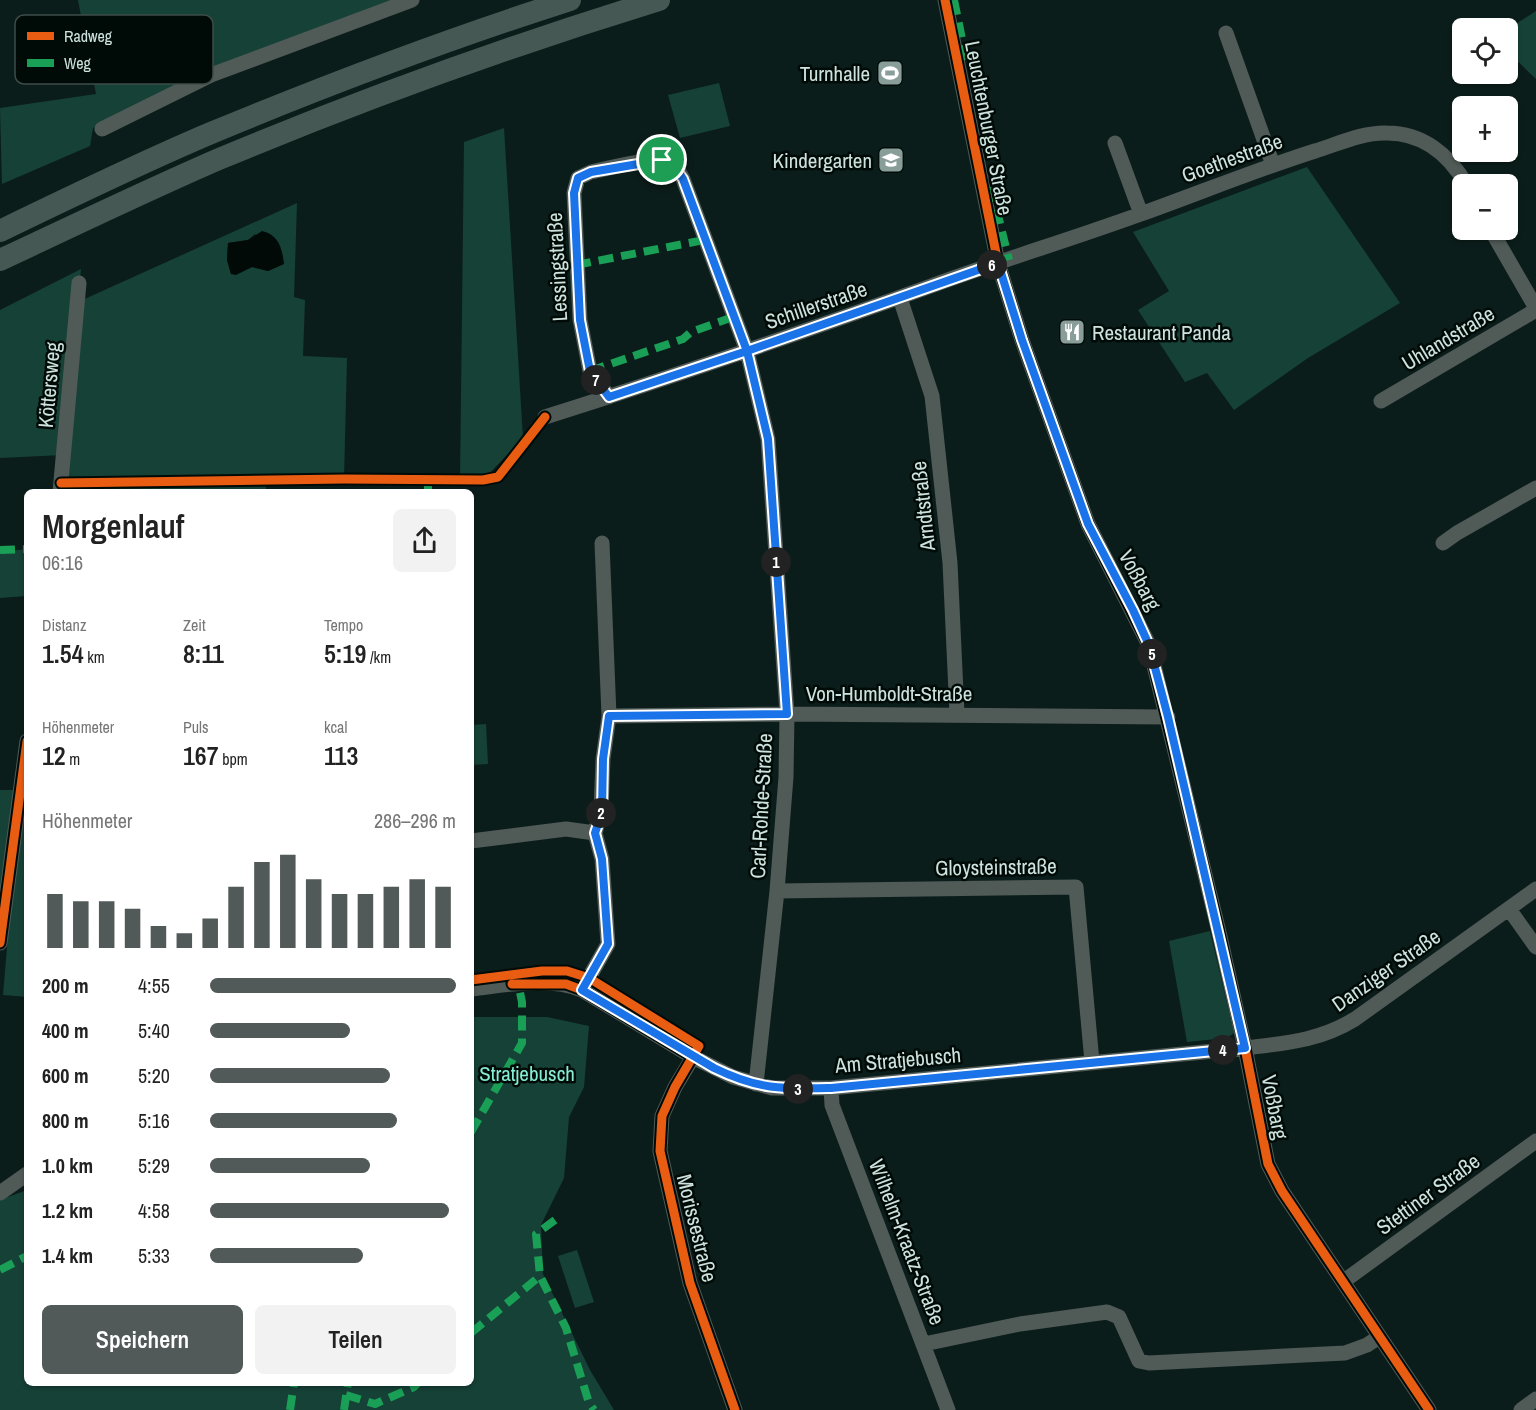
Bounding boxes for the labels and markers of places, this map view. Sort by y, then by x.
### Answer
sports icon: Turnhalle [875,58,905,88]
place label: Turnhalle [800,59,870,88]
pin [636,134,687,185]
school or university icon: Kindergarten [876,145,906,175]
place label: Kindergarten [772,146,872,175]
pin: 6 [977,250,1007,280]
restaurant icon: Restaurant Panda [1057,317,1087,347]
place label: Restaurant Panda [1092,318,1231,347]
pin: 7 [581,365,611,395]
pin: 1 [761,547,791,577]
pin: 5 [1137,639,1167,669]
pin: 2 [586,798,616,828]
pin: 4 [1208,1035,1238,1065]
pin: 3 [783,1074,813,1104]

